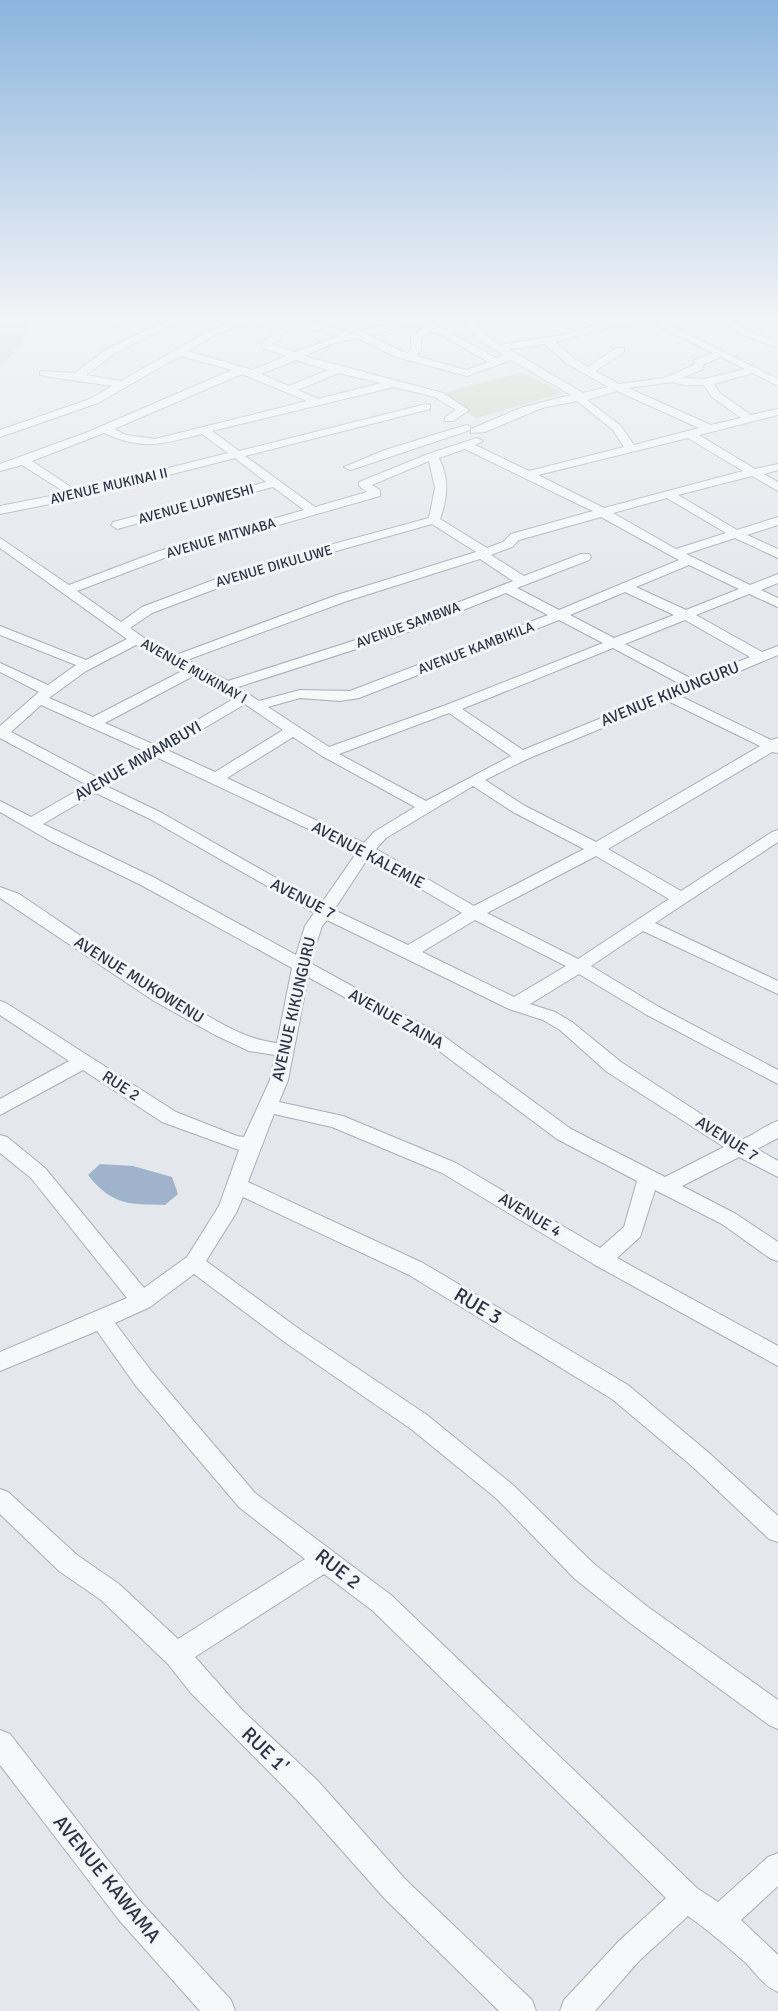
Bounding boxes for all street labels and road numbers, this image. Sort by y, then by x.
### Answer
street label: AVENUE MUKINAI II [48,464,170,508]
street label: AVENUE LUPWESHI [136,480,256,528]
street label: AVENUE MITWABA [164,514,278,562]
street label: AVENUE DIKULUWE [214,541,334,591]
street label: AVENUE SAMBWA [354,598,463,652]
street label: AVENUE KAMBIKILA [416,618,537,678]
street label: AVENUE MUKINAY I [138,635,250,707]
street label: AVENUE KIKUNGURU [598,657,742,731]
street label: AVENUE MWAMBUYI [71,717,205,805]
street label: AVENUE KALEMIE [308,817,428,893]
street label: AVENUE 7 [267,874,339,924]
street label: AVENUE MUKOWENU [71,932,207,1028]
street label: AVENUE KIKUNGURU [268,935,320,1083]
street label: AVENUE ZAINA [345,985,447,1053]
street label: RUE 2 [98,1066,144,1106]
street label: AVENUE 7 [692,1112,762,1166]
street label: AVENUE 4 [495,1188,565,1242]
street label: RUE 3 [449,1282,507,1330]
street label: RUE 2 [310,1543,366,1595]
street label: RUE 1' [236,1722,294,1778]
street label: AVENUE KAWAMA [48,1810,166,1948]

